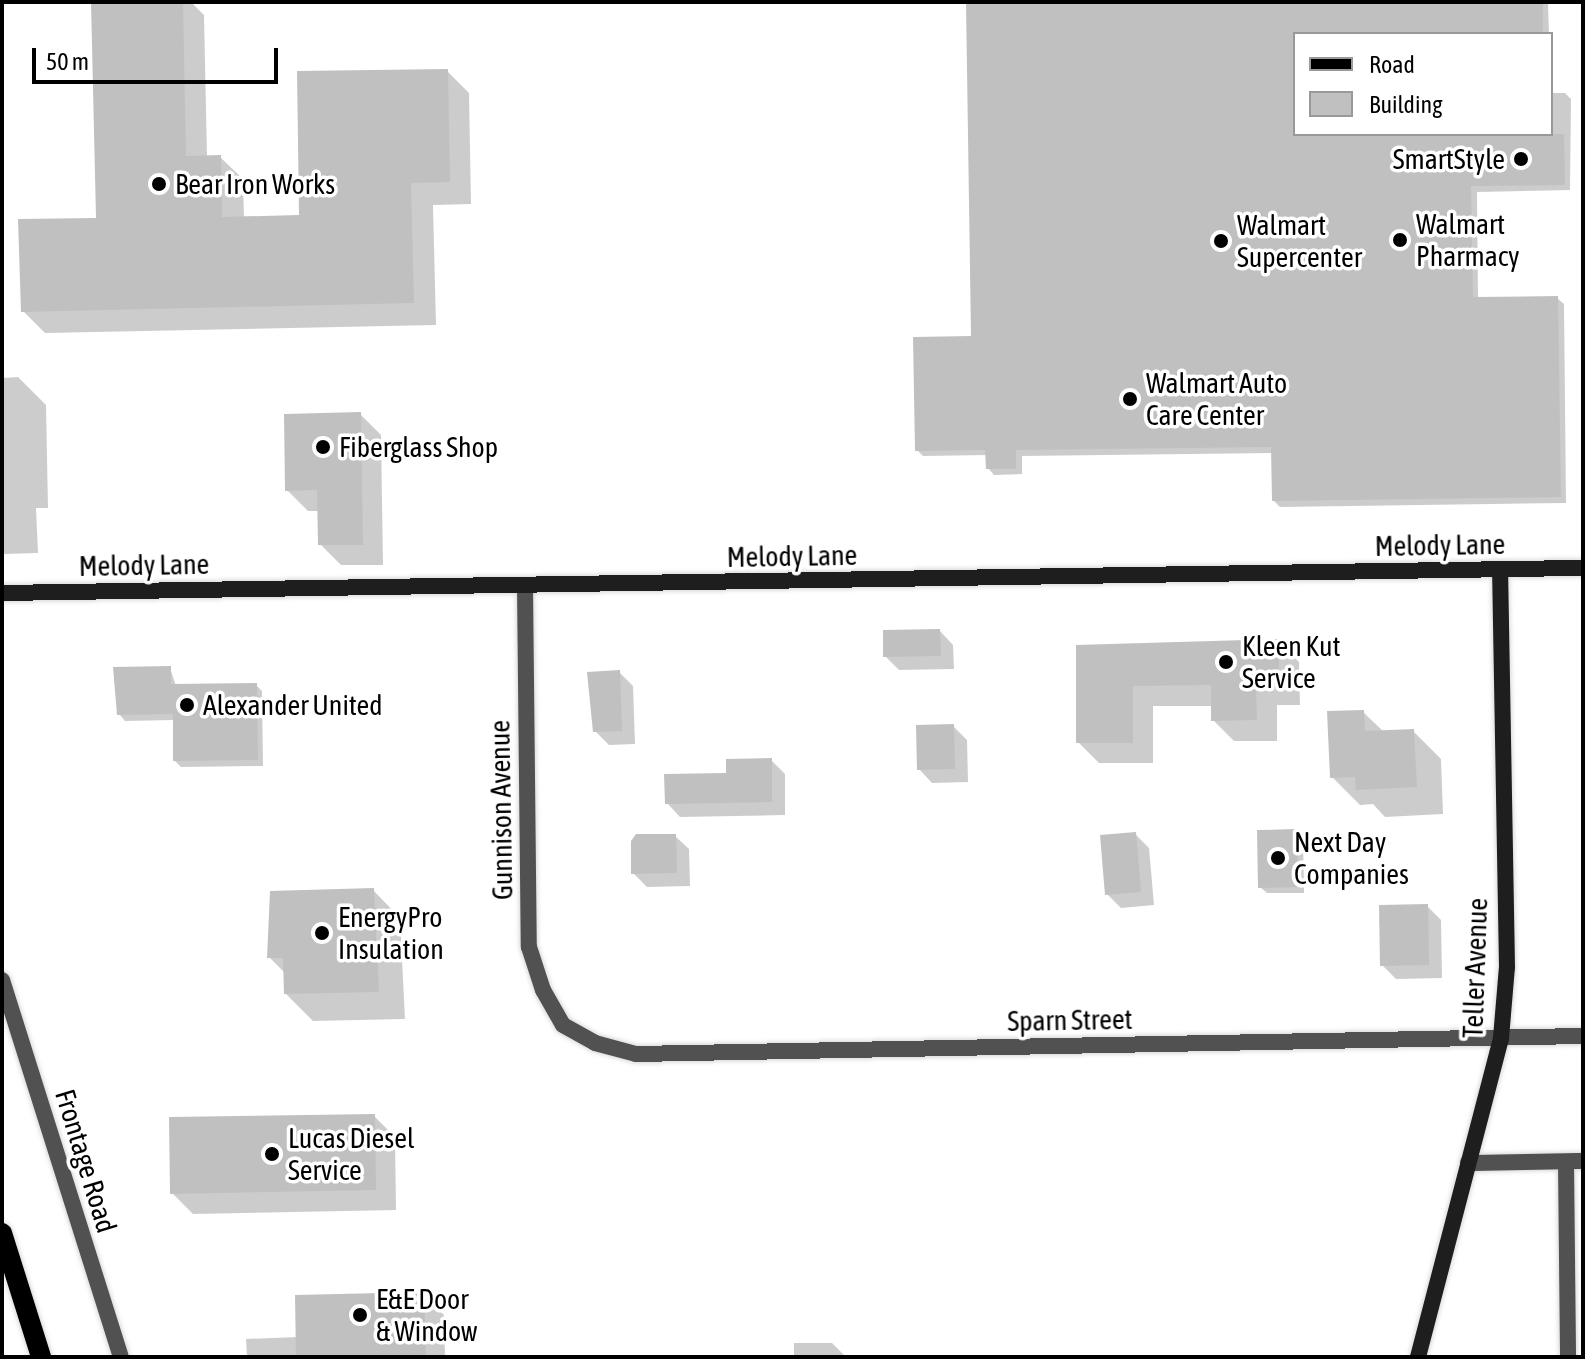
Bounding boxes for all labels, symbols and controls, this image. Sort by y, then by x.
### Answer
scale bar [36,32,282,82]
legend [1293,32,1553,136]
text: 50 m [46,48,89,75]
text: Road [1369,51,1415,78]
text: Building [1369,91,1442,118]
place label: SmartStyle [1393,142,1505,176]
marker: SmartStyle [1512,150,1530,168]
place label: Bear Iron Works [175,167,335,201]
marker: Bear Iron Works [150,175,168,193]
place label: Walmart Pharmacy [1416,207,1520,273]
place label: Walmart Supercenter [1237,208,1362,274]
marker: Walmart Pharmacy [1391,231,1409,249]
marker: Walmart Supercenter [1212,232,1230,250]
place label: Walmart Auto Care Center [1146,366,1287,432]
marker: Walmart Auto Care Center [1121,390,1139,408]
place label: Fiberglass Shop [339,430,498,464]
marker: Fiberglass Shop [314,438,332,456]
street label: Melody Lane [1374,527,1506,563]
street label: Melody Lane [726,538,858,574]
street label: Melody Lane [78,547,210,583]
place label: Kleen Kut Service [1242,629,1341,695]
marker: Kleen Kut Service [1217,653,1235,671]
place label: Alexander United [203,688,382,722]
marker: Alexander United [178,696,196,714]
street label: Gunnison Avenue [483,720,519,900]
place label: Next Day Companies [1294,825,1409,891]
marker: Next Day Companies [1269,849,1287,867]
street label: Teller Avenue [1456,897,1494,1039]
place label: EnergyPro Insulation [338,900,444,966]
marker: EnergyPro Insulation [313,924,331,942]
street label: Sparn Street [1007,1002,1133,1038]
street label: Frontage Road [48,1085,124,1237]
place label: Lucas Diesel Service [288,1121,414,1187]
marker: Lucas Diesel Service [263,1145,281,1163]
place label: E&E Door & Window [376,1282,478,1348]
marker: E&E Door & Window [351,1306,369,1324]

